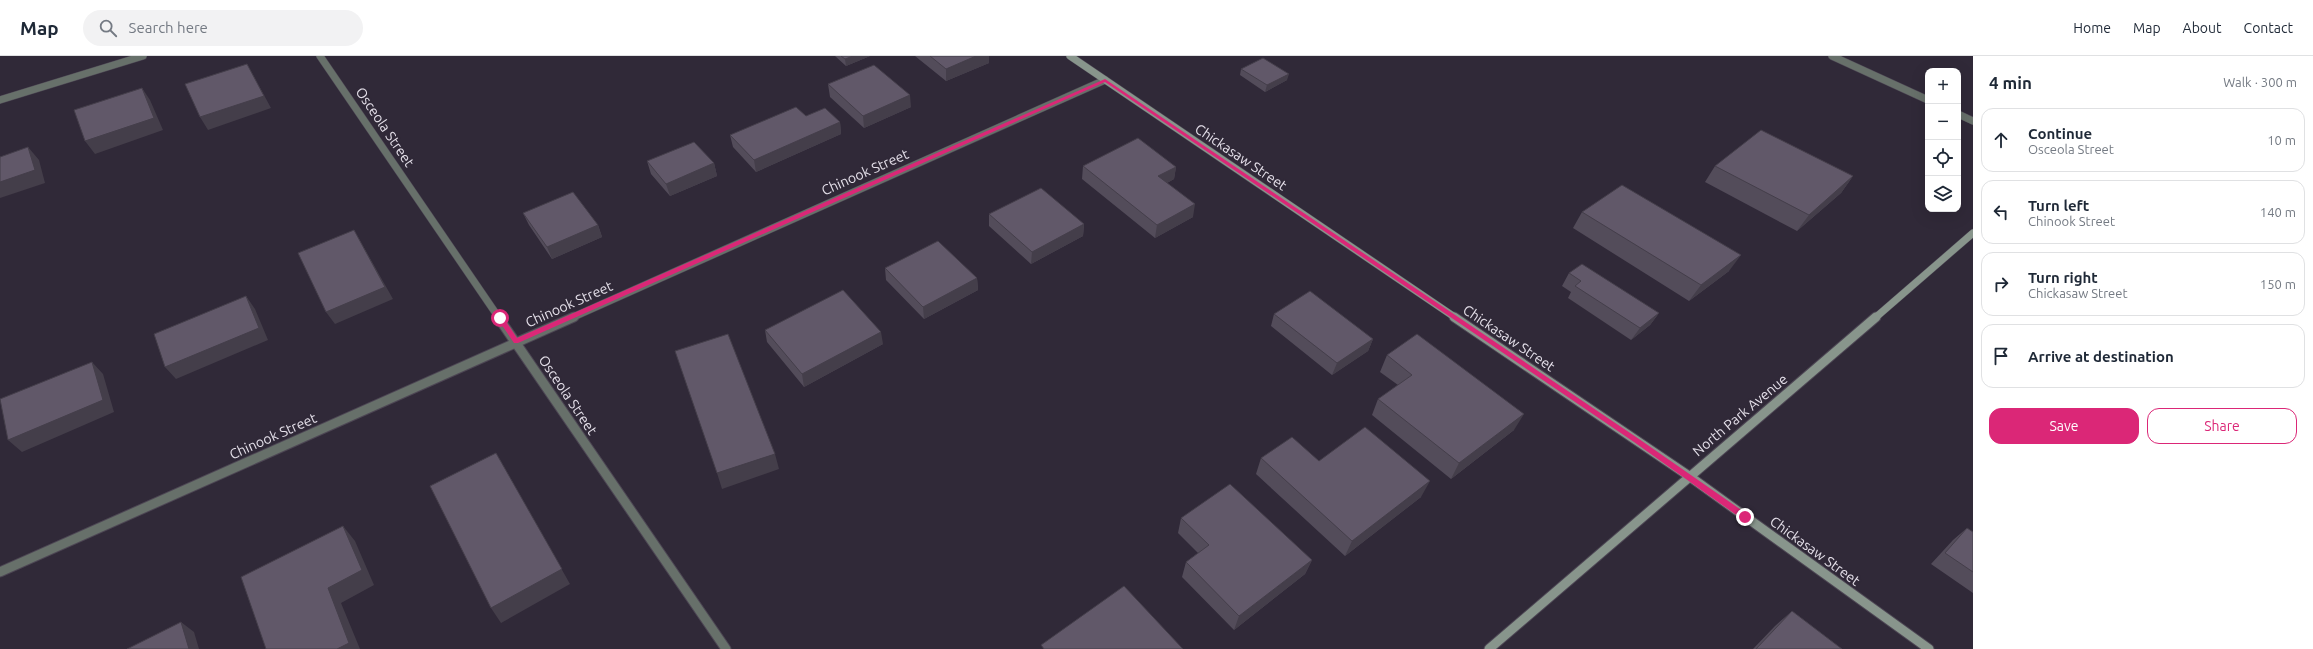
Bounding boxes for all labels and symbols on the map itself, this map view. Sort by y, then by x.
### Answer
street label: Osceola Street [353,84,418,170]
street label: Chickasaw Street [1192,120,1290,194]
street label: Chinook Street [819,145,912,198]
street label: Chinook Street [523,277,616,330]
street label: Chickasaw Street [1460,301,1558,375]
route start [491,309,509,327]
street label: Osceola Street [536,352,601,438]
street label: North Park Avenue [1690,371,1790,459]
street label: Chinook Street [227,409,320,462]
route end [1736,508,1754,526]
street label: Chickasaw Street [1767,513,1863,589]

